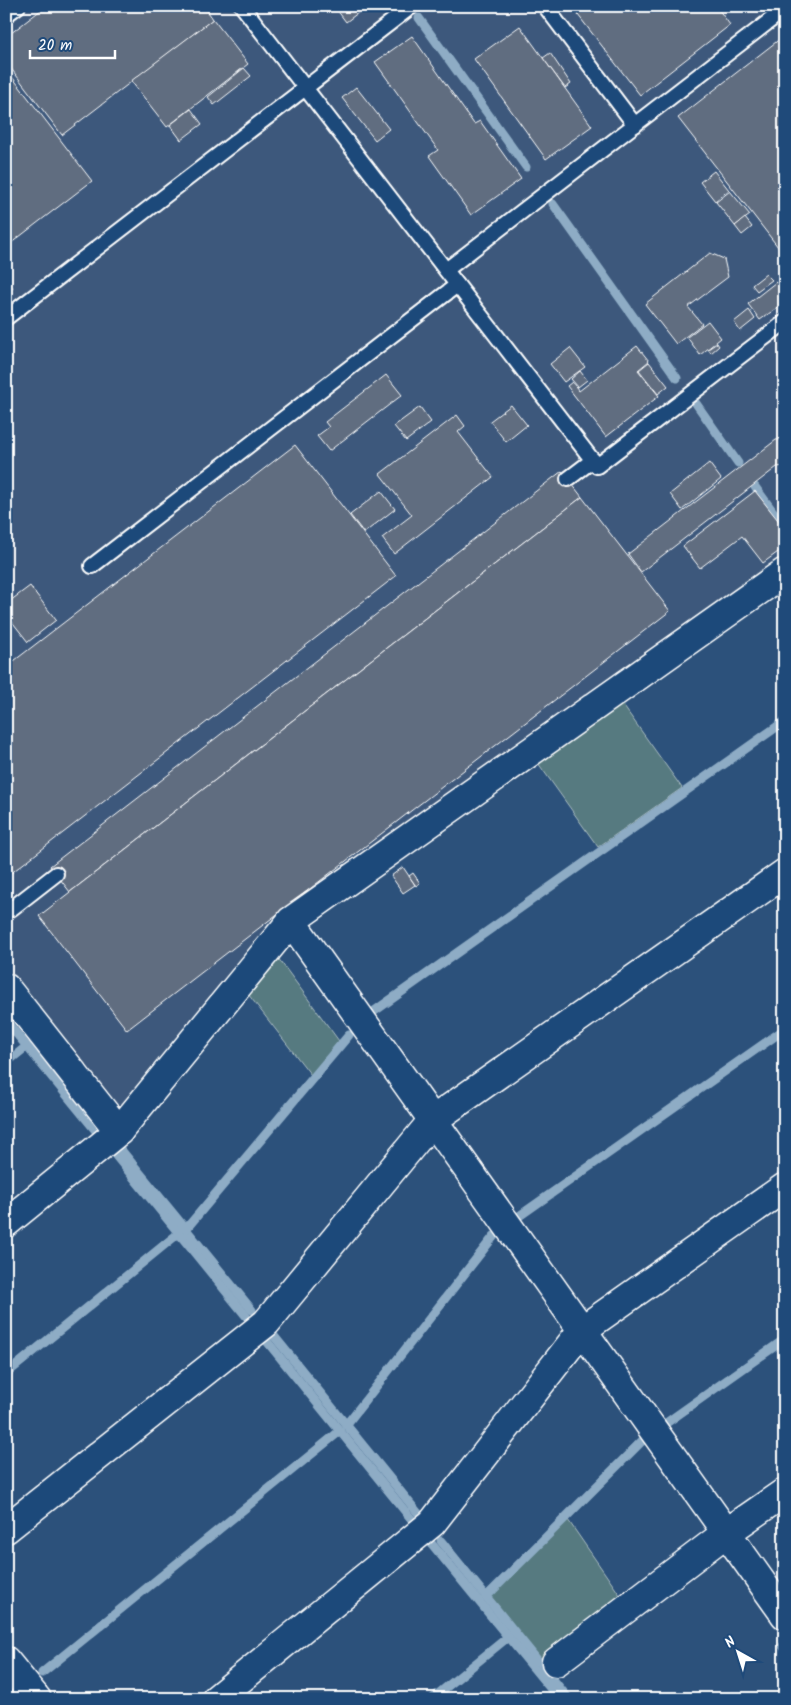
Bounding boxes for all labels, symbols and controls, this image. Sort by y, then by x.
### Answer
scale bar [30,28,115,60]
text: 20 m [38,34,72,58]
north arrow [714,1628,764,1678]
text: N [720,1631,741,1654]

